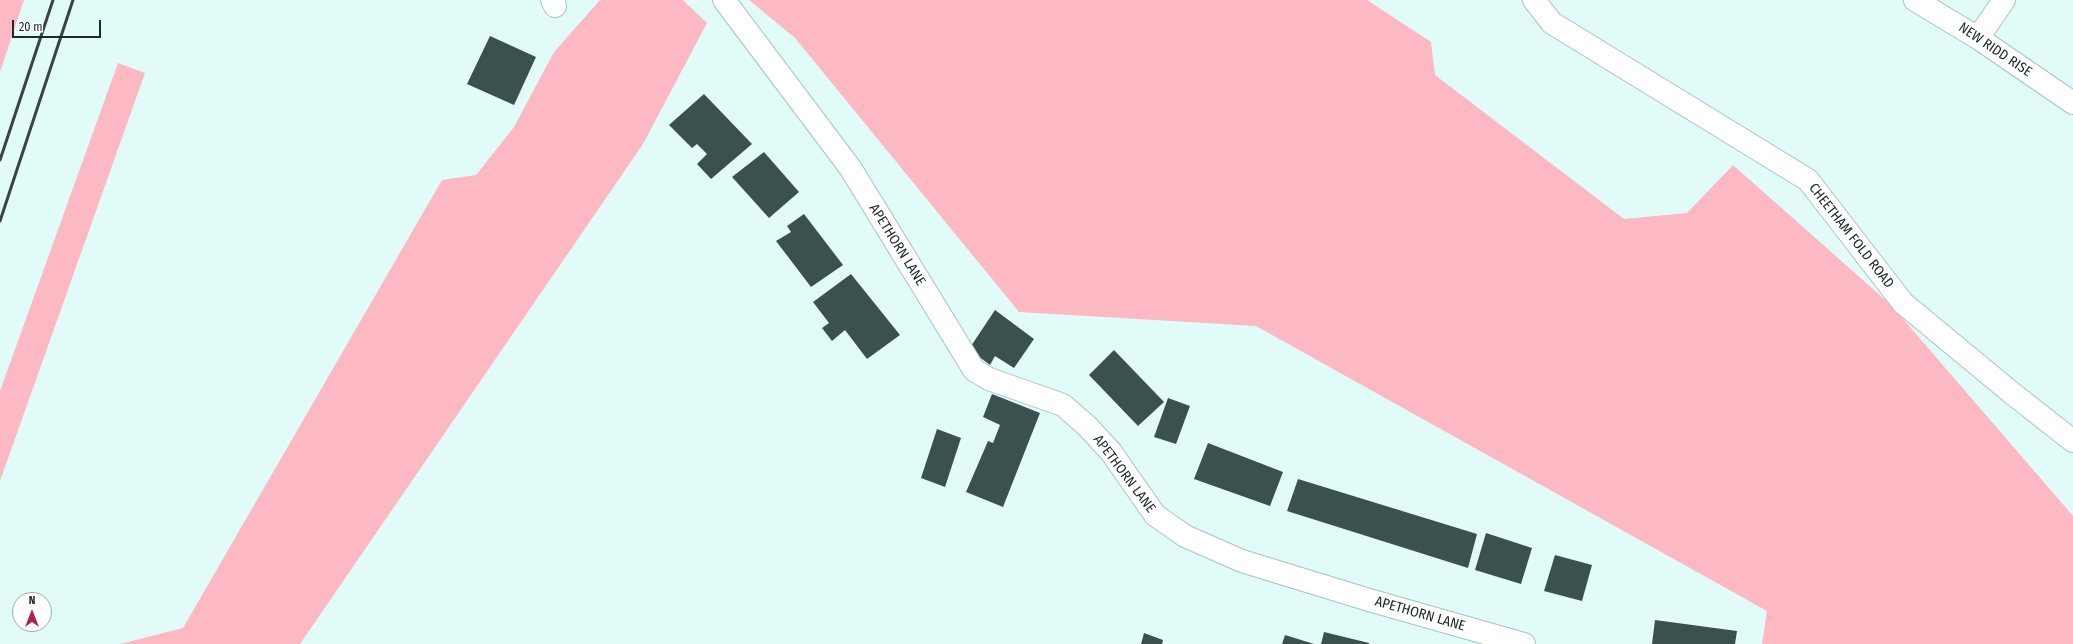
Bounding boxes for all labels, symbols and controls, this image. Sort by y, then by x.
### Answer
scale bar [14,12,103,38]
street label: NEW RIDD RISE [1955,19,2035,81]
text: 20 m [19,20,43,34]
street label: CHEETHAM FOLD ROAD [1805,180,1897,292]
street label: APETHORN LANE [865,201,929,289]
street label: APETHORN LANE [1089,432,1159,516]
north arrow [12,592,52,632]
street label: APETHORN LANE [1373,593,1467,635]
text: N [29,594,35,607]

